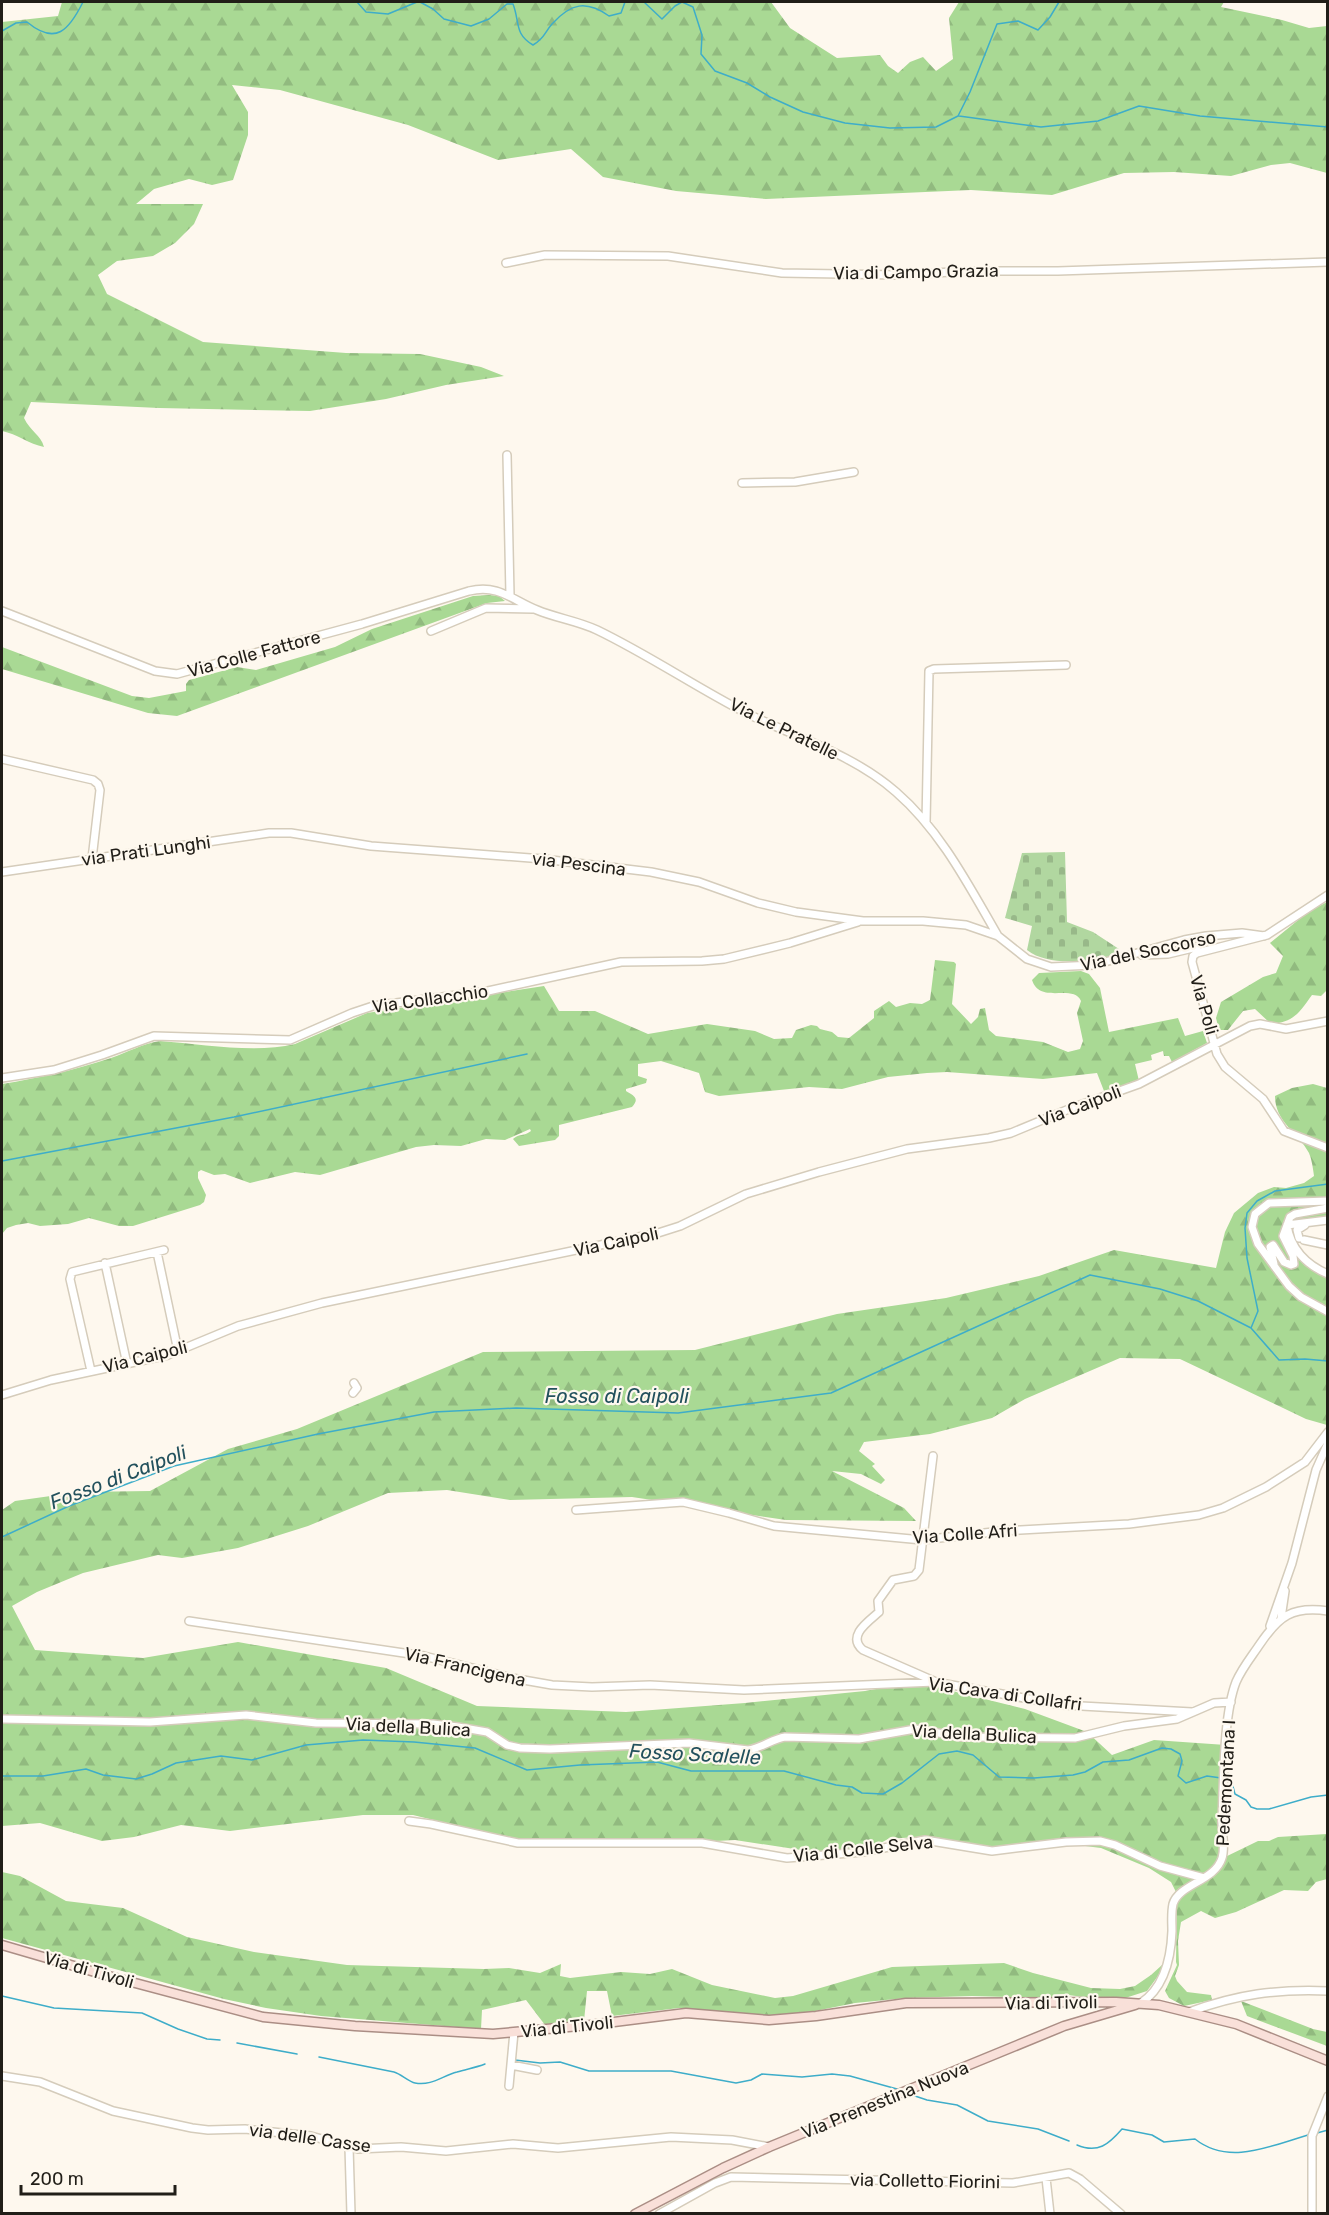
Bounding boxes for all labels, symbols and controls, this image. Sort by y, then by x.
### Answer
street label: Via di Campo Grazia [833,260,999,284]
street label: Via Colle Fattore [185,626,323,682]
street label: Via Le Pratelle [726,693,842,765]
street label: via Prati Lunghi [80,831,212,871]
street label: via Pescina [531,847,627,881]
street label: Via del Soccorso [1078,926,1218,976]
street label: Via Poli [1185,973,1223,1037]
street label: Via Collacchio [371,980,489,1018]
street label: Via Caipoli [1036,1080,1124,1132]
street label: Via Caipoli [571,1222,661,1262]
street label: Via Caipoli [100,1336,190,1378]
water label: Fosso di Caipoli [545,1384,690,1408]
water label: Fosso di Caipoli [46,1439,191,1514]
street label: Via Colle Afri [912,1519,1018,1549]
street label: Via Francigena [402,1642,528,1692]
street label: Via Cava di Collafri [927,1672,1083,1716]
street label: Via della Bulica [345,1713,471,1741]
street label: Pedemontana I [1212,1719,1240,1847]
street label: Via della Bulica [911,1720,1037,1748]
water label: Fosso Scalelle [629,1739,761,1769]
street label: Via di Colle Selva [792,1831,934,1867]
street label: Via di Tivoli [41,1947,137,1993]
street label: Via di Tivoli [1004,1991,1098,2015]
street label: Via di Tivoli [520,2011,614,2043]
street label: Via Prenestina Nuova [798,2056,972,2144]
street label: via delle Casse [248,2119,372,2157]
scale bar [21,2158,176,2196]
text: 200 m [30,2168,84,2190]
street label: via Colletto Fiorini [850,2169,1000,2193]

